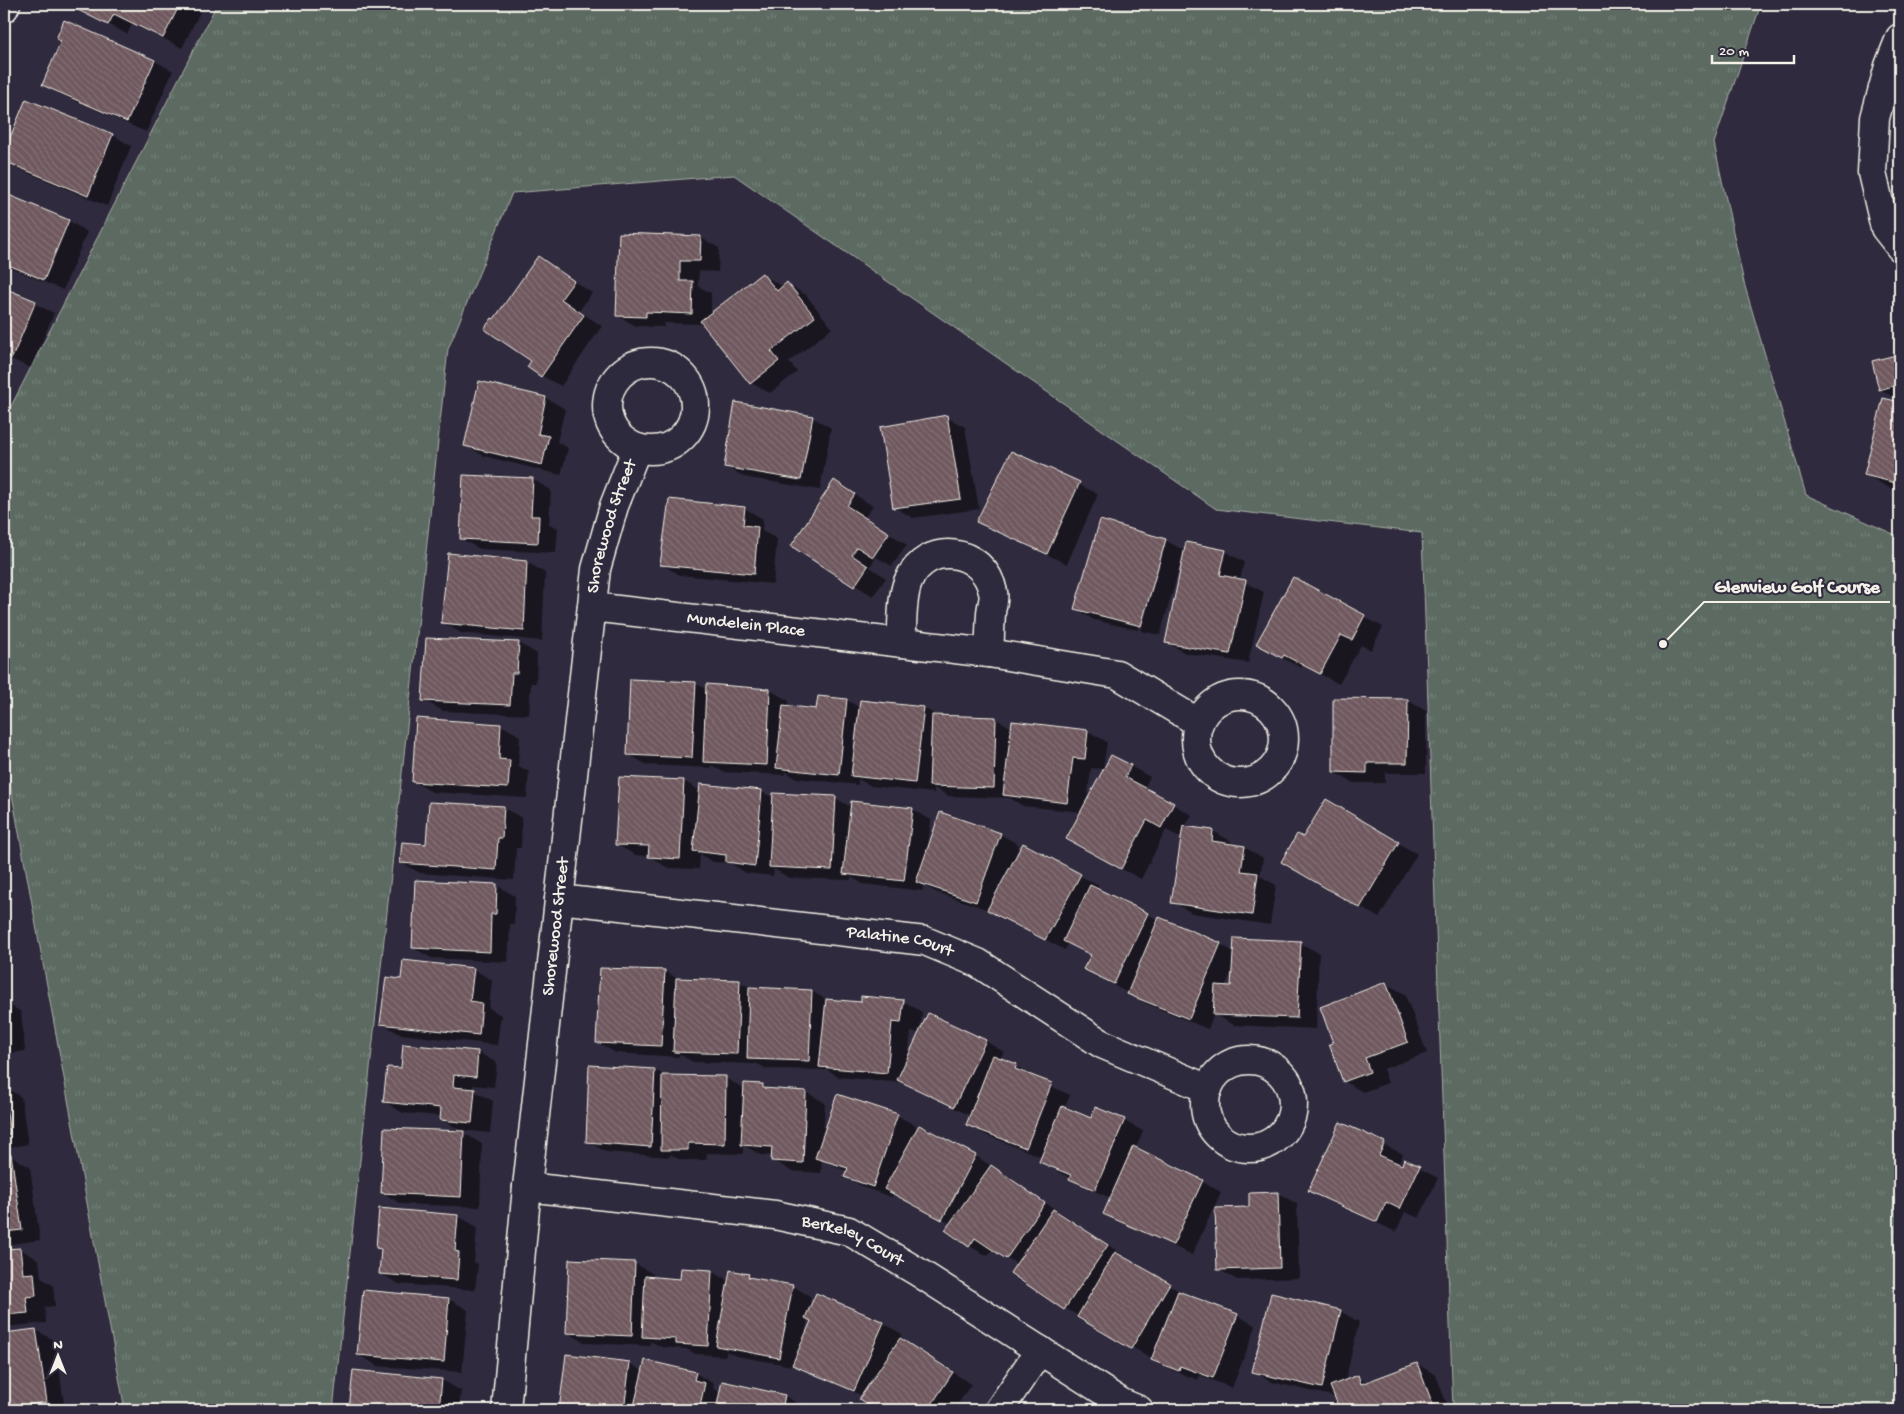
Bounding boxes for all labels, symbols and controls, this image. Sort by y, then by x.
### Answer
scale bar [1712,32,1794,64]
text: 20 m [1719,43,1749,61]
street label: Shorewood Street [583,455,642,594]
callout: Glenview Golf Course [1704,568,1890,602]
text: Glenview Golf Course [1714,577,1881,600]
street label: Mundelein Place [686,608,807,642]
street label: Shorewood Street [538,855,574,997]
street label: Palatine Court [845,921,958,963]
street label: Berkeley Court [799,1210,909,1272]
north arrow [32,1332,82,1382]
text: N [53,1337,63,1354]

